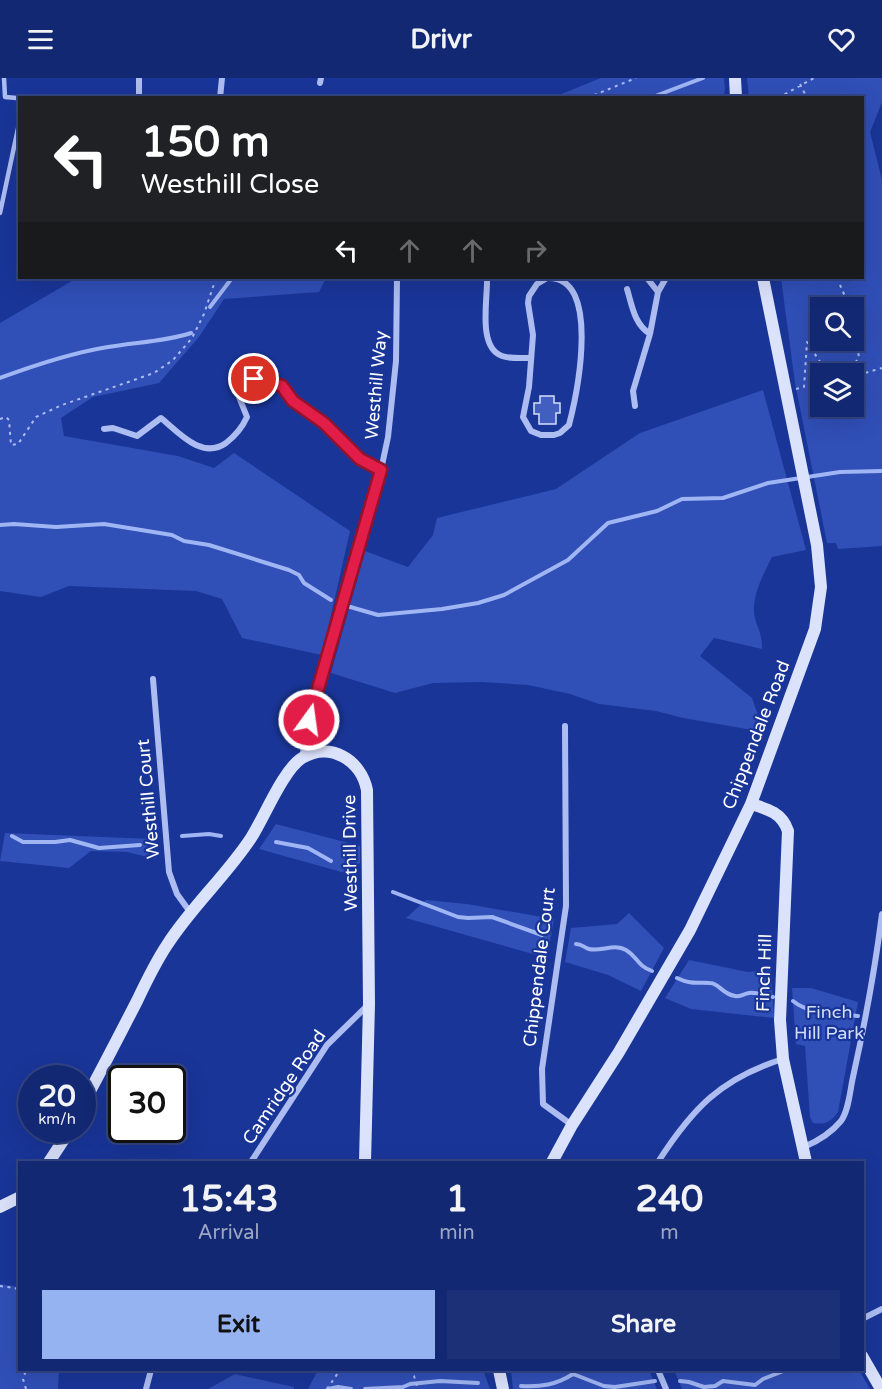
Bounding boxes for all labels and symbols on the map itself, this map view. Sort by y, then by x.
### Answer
street label: Westhill Way [360,329,392,440]
pin [228,353,279,404]
street label: Chippendale Road [717,657,795,813]
position arrow [277,688,341,752]
street label: Westhill Court [132,738,164,860]
street label: Westhill Drive [338,795,362,911]
street label: Chippendale Court [518,886,560,1048]
street label: Finch Hill [752,933,776,1013]
park label: Finch Hill Park [794,1001,864,1044]
street label: Camridge Road [238,1026,330,1148]
speed limit sign: 30 [108,1065,186,1143]

